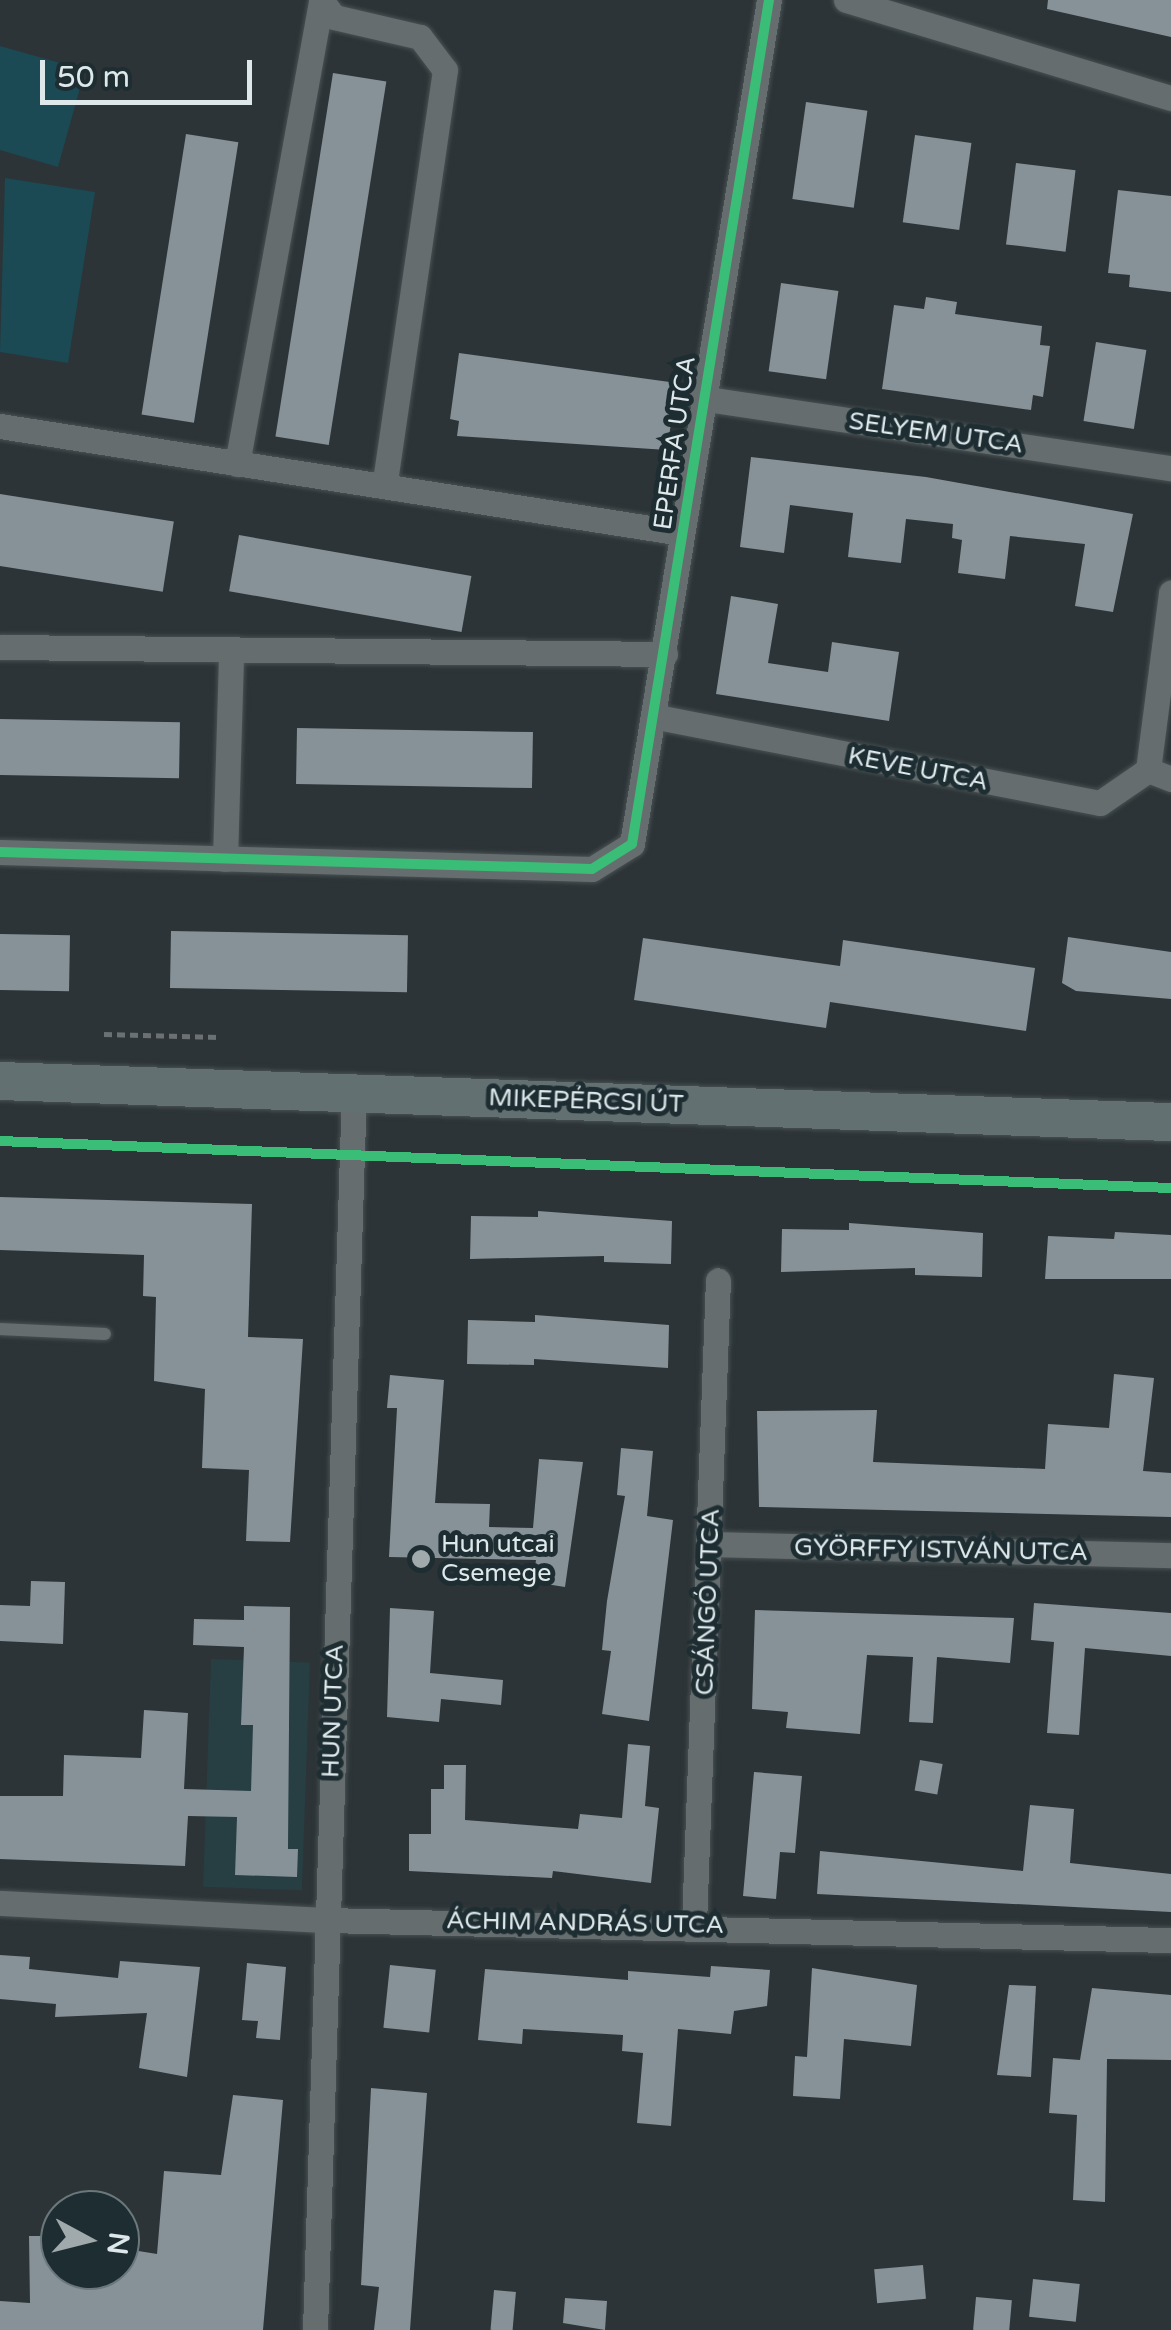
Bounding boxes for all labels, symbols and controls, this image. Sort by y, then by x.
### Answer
scale bar [45,40,258,102]
text: 50 m [57,59,130,96]
street label: EPERFA UTCA [648,354,702,532]
street label: SELYEM UTCA [847,406,1025,460]
street label: KEVE UTCA [845,741,991,797]
street label: MIKEPÉRCSI ÚT [488,1083,684,1119]
street label: CSÁNGÓ UTCA [690,1508,726,1696]
place label: Hun utcai Csemege [441,1530,555,1589]
street label: GYÖRFFY ISTVÁN UTCA [794,1532,1088,1568]
marker: Hun utcai Csemege [410,1548,432,1570]
street label: HUN UTCA [316,1644,350,1778]
street label: ÁCHIM ANDRÁS UTCA [446,1906,724,1940]
north arrow [40,2190,140,2290]
text: N [100,2230,136,2257]

